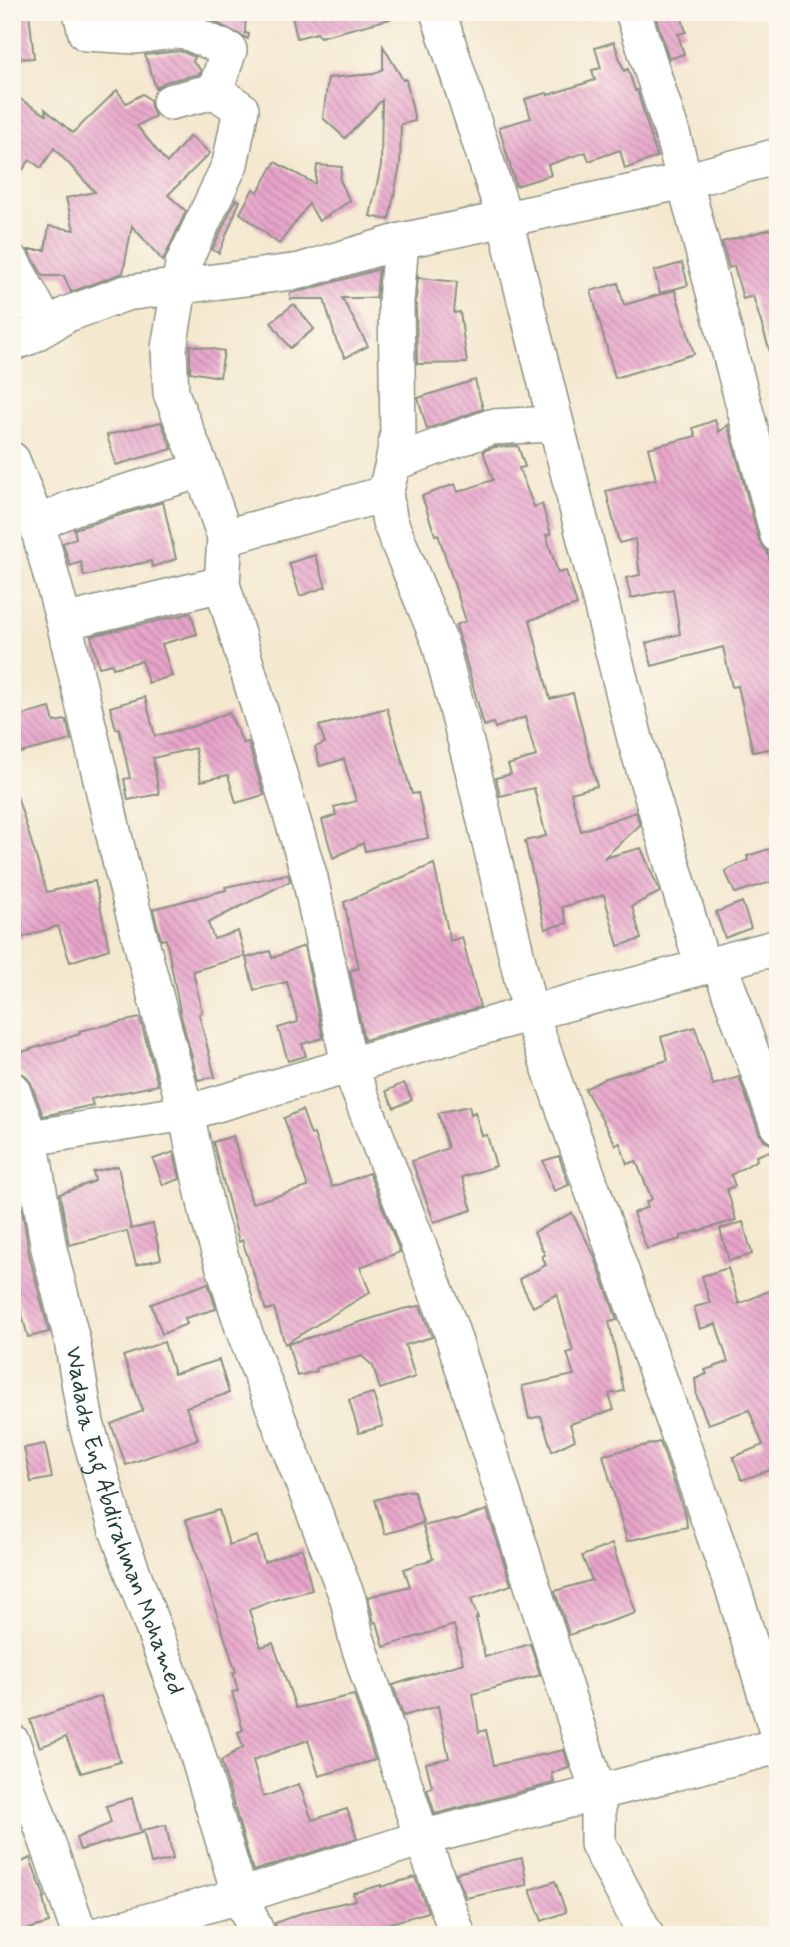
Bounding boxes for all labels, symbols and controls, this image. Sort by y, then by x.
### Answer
street label: Wadada Eng Abdirahman Mohamed [58,1344,192,1699]

